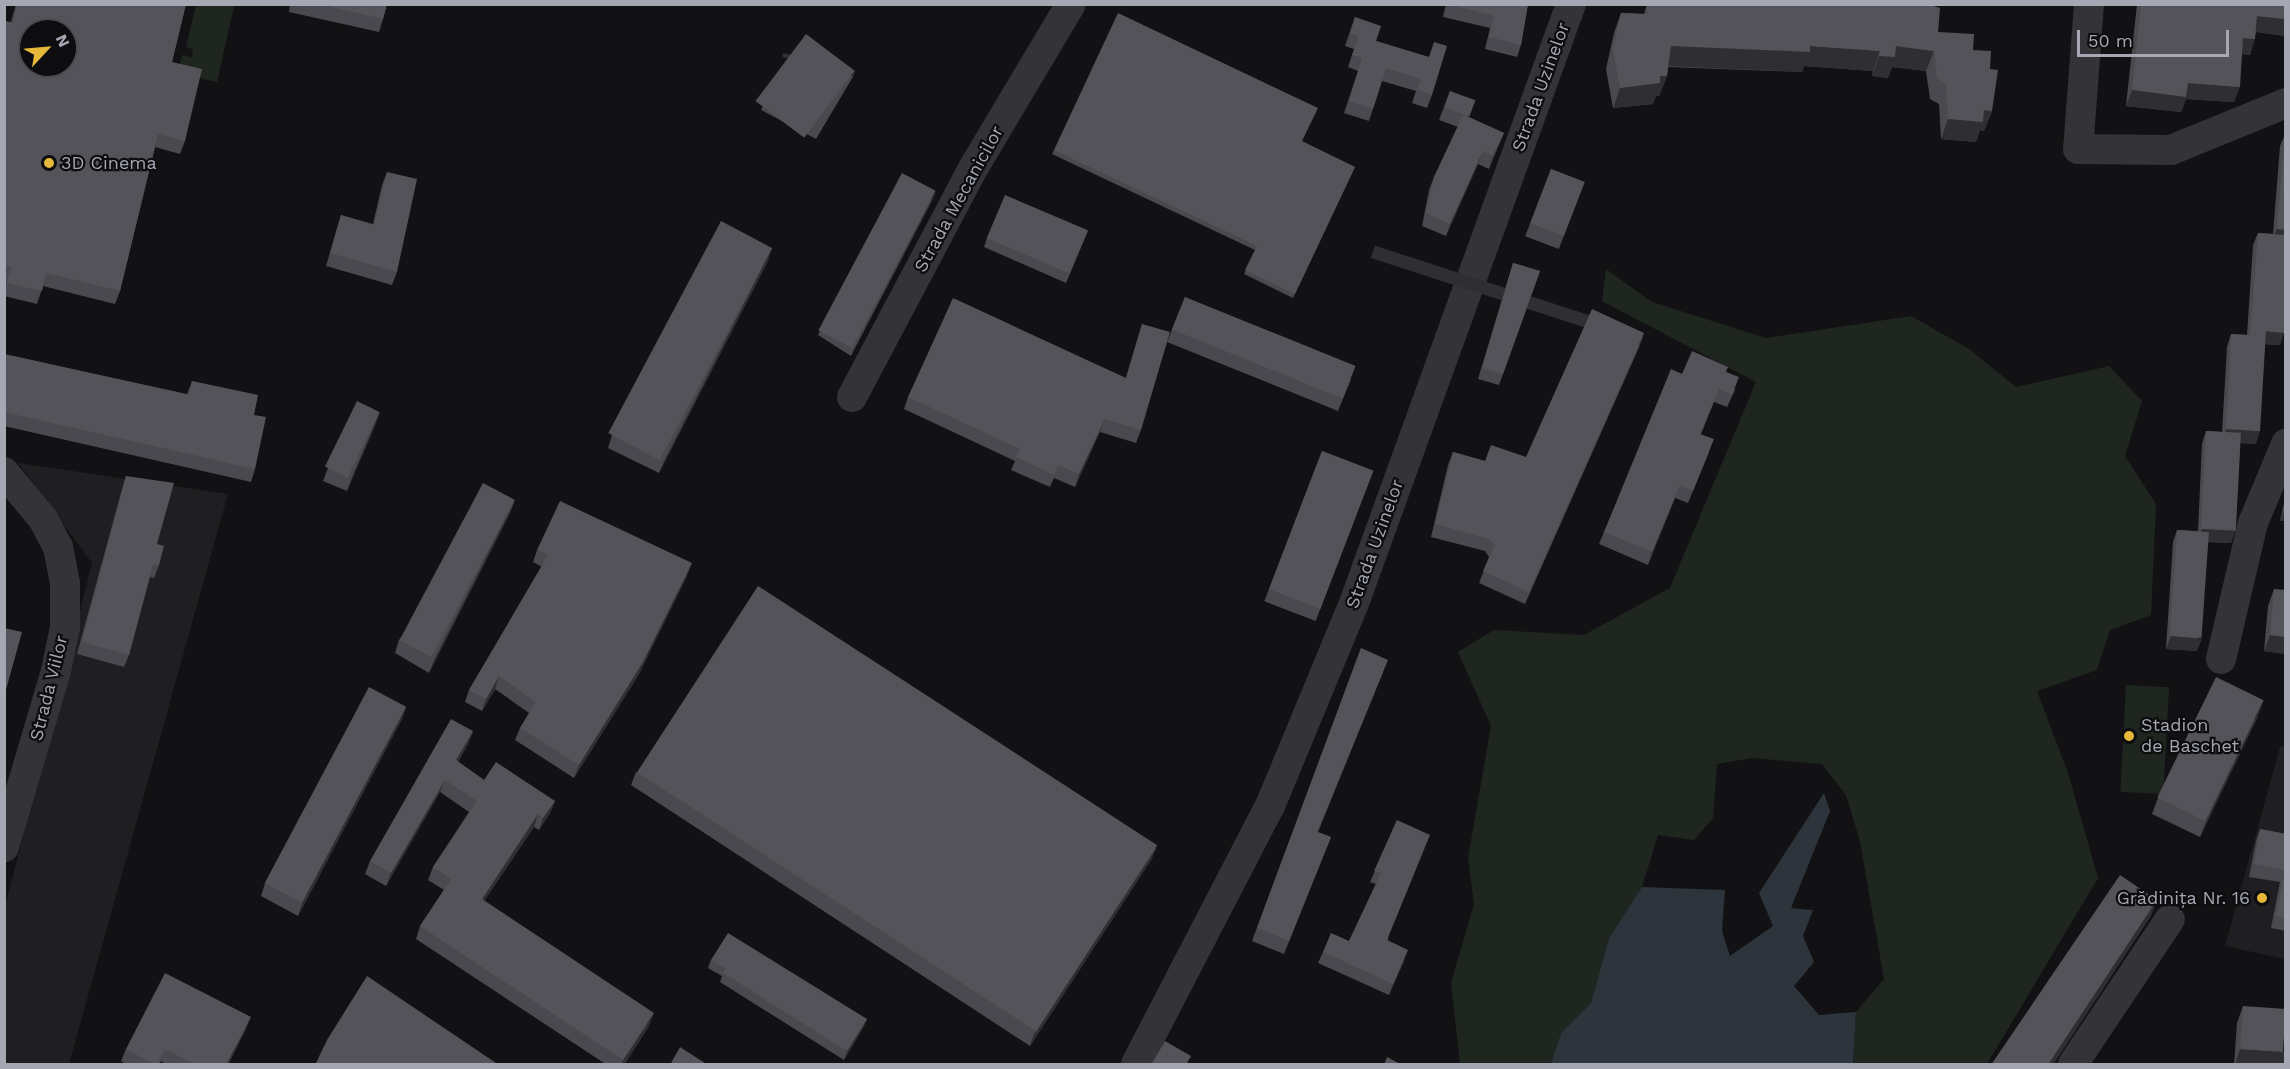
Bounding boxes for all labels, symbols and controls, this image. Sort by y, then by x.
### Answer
north arrow [18,18,78,78]
scale bar [2080,18,2232,56]
street label: Strada Uzinelor [1508,19,1574,155]
text: 50 m [2088,30,2133,51]
text: N [52,31,74,50]
street label: Strada Mecanicilor [910,122,1008,276]
place label: 3D Cinema [61,152,157,174]
marker: 3D Cinema [42,156,56,170]
street label: Strada Uzinelor [1342,476,1408,612]
street label: Strada Viilor [25,633,73,743]
place label: Stadion de Baschet [2141,715,2239,758]
marker: Stadion de Baschet [2122,729,2136,743]
place label: Grădinița Nr. 16 [2116,887,2250,909]
marker: Grădinița Nr. 16 [2255,891,2269,905]

